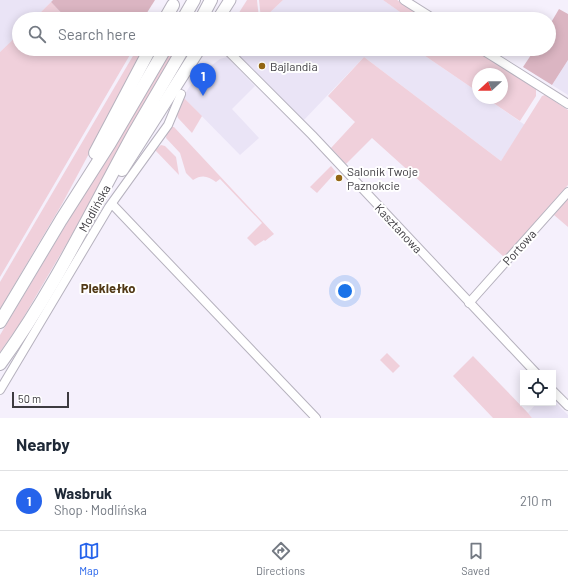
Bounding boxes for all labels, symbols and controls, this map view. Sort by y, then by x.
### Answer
search box [12,12,556,56]
icon: search [26,23,48,45]
text: Search here [58,25,136,43]
place label: Bajlandia [270,59,318,73]
marker: Bajlandia [257,61,267,71]
pin: 1 [190,63,216,96]
north arrow [472,68,508,104]
place label: Salonik Twoje Paznokcie [347,164,418,192]
marker: Salonik Twoje Paznokcie [334,173,344,183]
street label: Modlińska [75,182,113,234]
street label: Kasztanowa [373,200,425,256]
street label: Portowa [499,226,539,268]
district label: Piekiełko [81,280,135,296]
your location [335,281,355,301]
map controls [520,370,556,406]
button: locate [520,370,556,406]
scale bar [12,390,69,409]
text: 50 m [18,392,41,405]
text: Nearby [16,434,70,454]
text: Wasbruk [54,484,112,502]
text: 1 [27,493,31,509]
text: 210 m [520,493,552,509]
text: Shop · Modlińska [54,502,147,518]
tab: Map [78,540,100,577]
tab: Directions [256,540,305,577]
tab: Saved [461,540,490,577]

